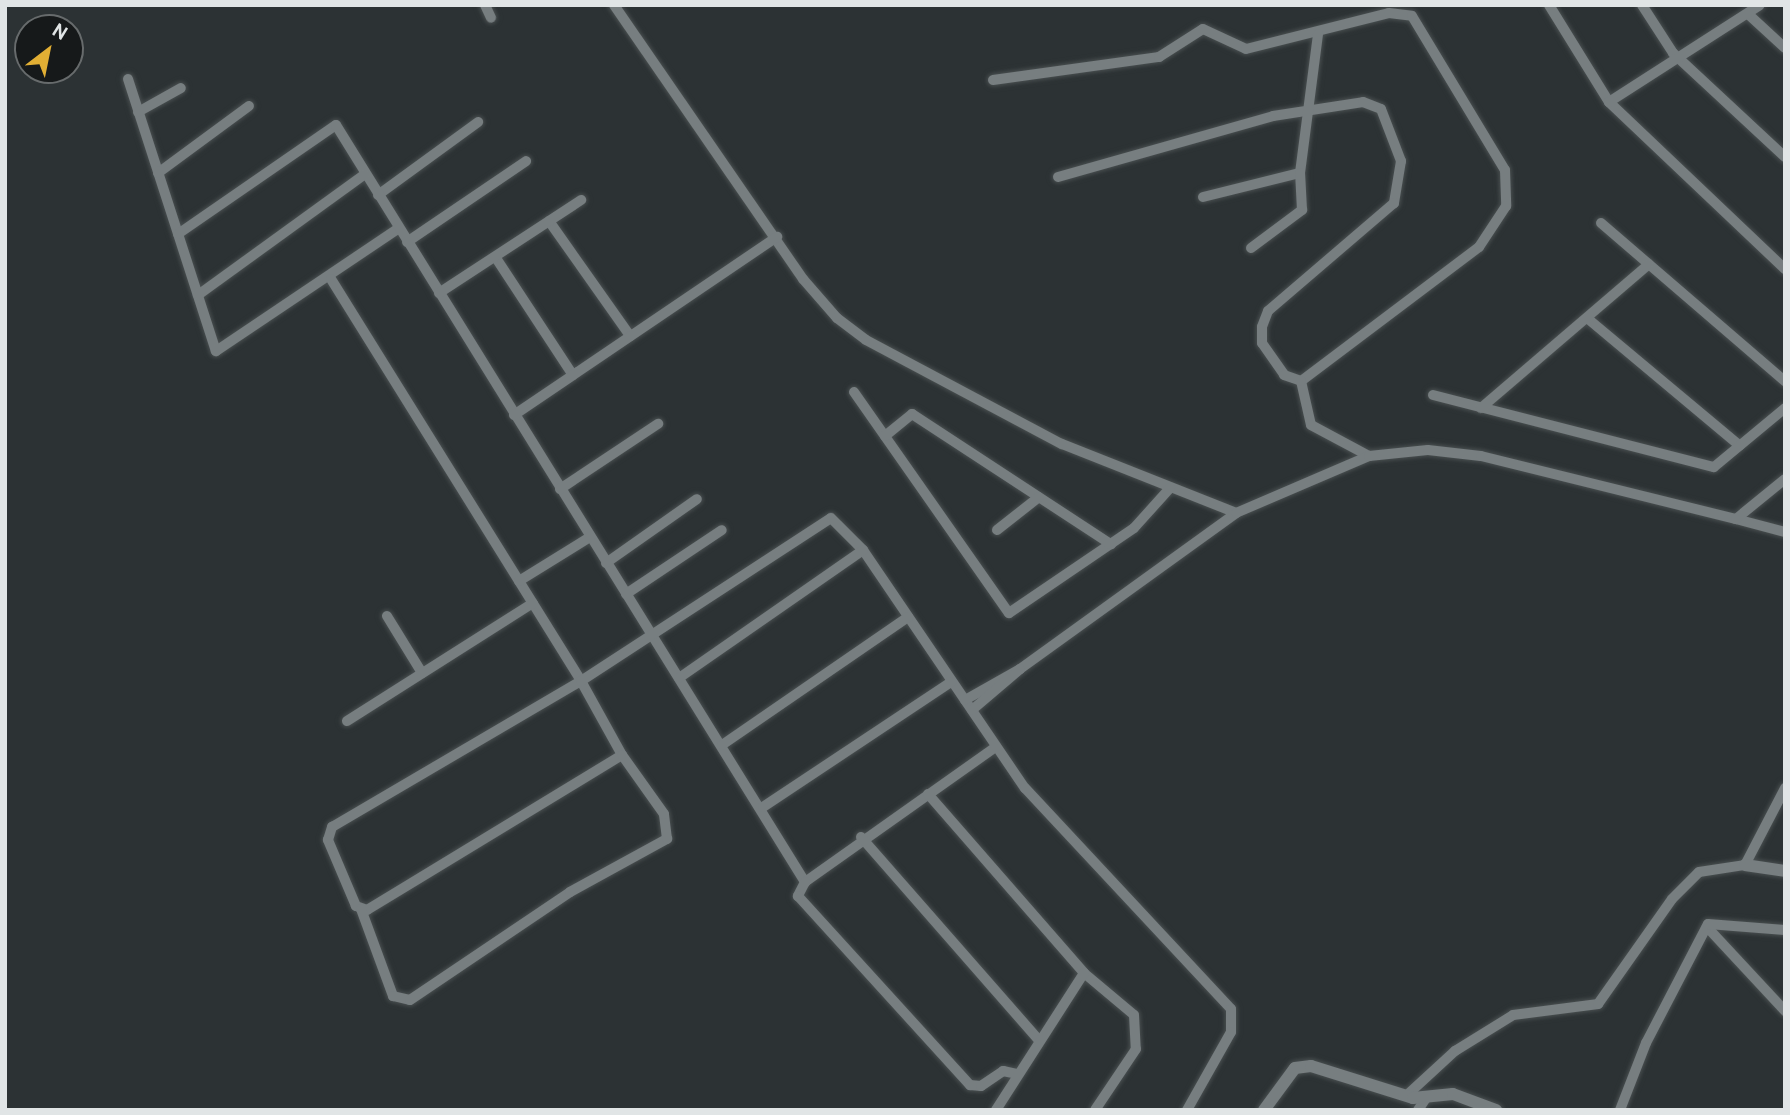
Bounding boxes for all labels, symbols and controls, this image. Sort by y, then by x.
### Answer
north arrow [14,14,84,84]
text: N [47,19,71,47]

